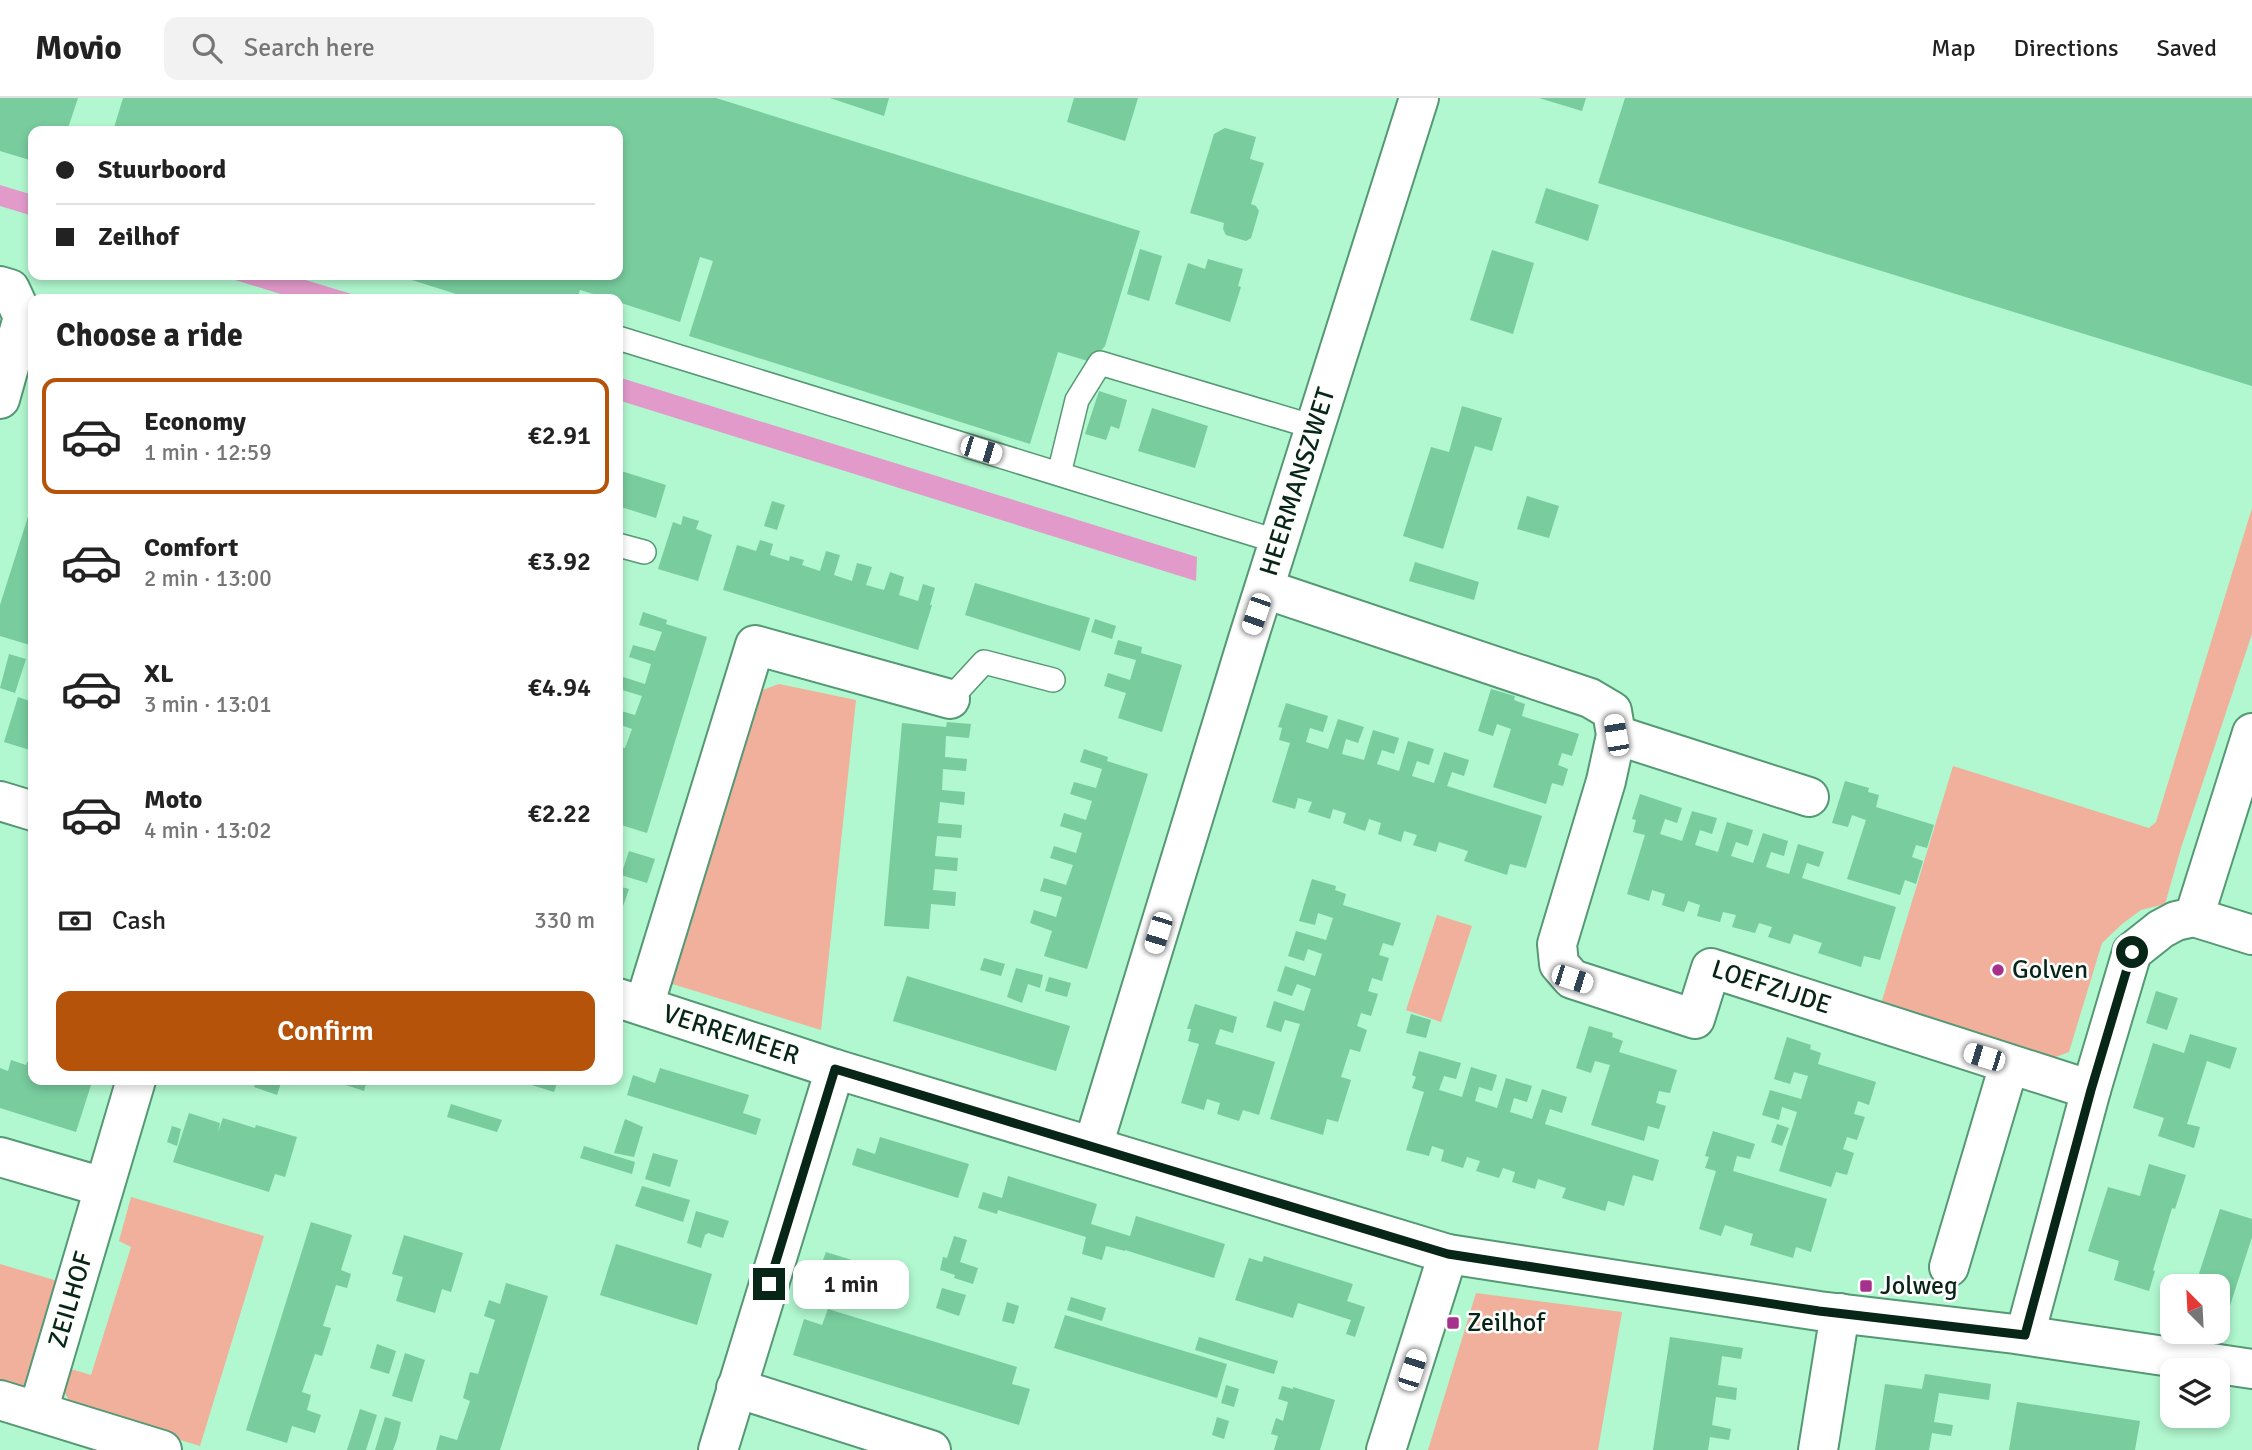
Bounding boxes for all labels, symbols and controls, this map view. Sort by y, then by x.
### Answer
search box [164,17,654,80]
text: Movio [35,28,122,69]
icon: search [188,29,226,67]
text: Search here [244,32,375,64]
text: Map [1931,33,1976,63]
text: Directions [2014,33,2119,63]
text: Saved [2157,33,2217,63]
text: Stuurboord [98,154,226,186]
text: Zeilhof [98,221,179,253]
text: Choose a ride [56,316,243,355]
street label: HEERMANSZWET [1253,384,1342,580]
icon: car [60,405,123,468]
text: Economy [144,406,246,438]
text: €2.91 [528,420,591,452]
car [958,434,1005,466]
text: 1 min · 12:59 [144,438,272,467]
icon: car [60,531,123,594]
text: Comfort [144,532,238,564]
text: €3.92 [528,546,591,578]
text: 2 min · 13:00 [144,564,272,593]
car [1240,591,1273,637]
icon: car [60,657,123,720]
text: XL [144,658,174,690]
text: €4.94 [528,672,591,704]
text: 3 min · 13:01 [144,690,272,719]
car [1603,712,1630,758]
icon: car [60,783,123,846]
text: Moto [144,784,202,816]
text: €2.22 [528,798,591,830]
text: 4 min · 13:02 [144,816,272,845]
icon: cash [56,902,94,940]
text: Cash [112,905,166,937]
text: 330 m [534,906,595,935]
car [1142,910,1175,956]
route start [2116,936,2148,968]
street label: LOEFZIJDE [1707,953,1835,1022]
place label: Golven [2012,954,2088,986]
marker: Golven [1990,962,2006,978]
car [1549,963,1596,995]
button: Confirm [56,991,595,1071]
street label: VERREMEER [659,998,803,1072]
car [1961,1041,2008,1073]
street label: ZEILHOF [42,1248,100,1352]
callout: 1 min [794,1260,909,1308]
route end [753,1268,785,1300]
text: 1 min [823,1270,879,1299]
place label: Jolweg [1880,1270,1958,1302]
north arrow [2160,1274,2230,1344]
map controls [2160,1274,2230,1428]
marker: Jolweg [1858,1278,1874,1294]
place label: Zeilhof [1467,1307,1546,1339]
marker: Zeilhof [1445,1315,1461,1331]
car [1396,1347,1429,1393]
button: layers [2160,1358,2230,1428]

